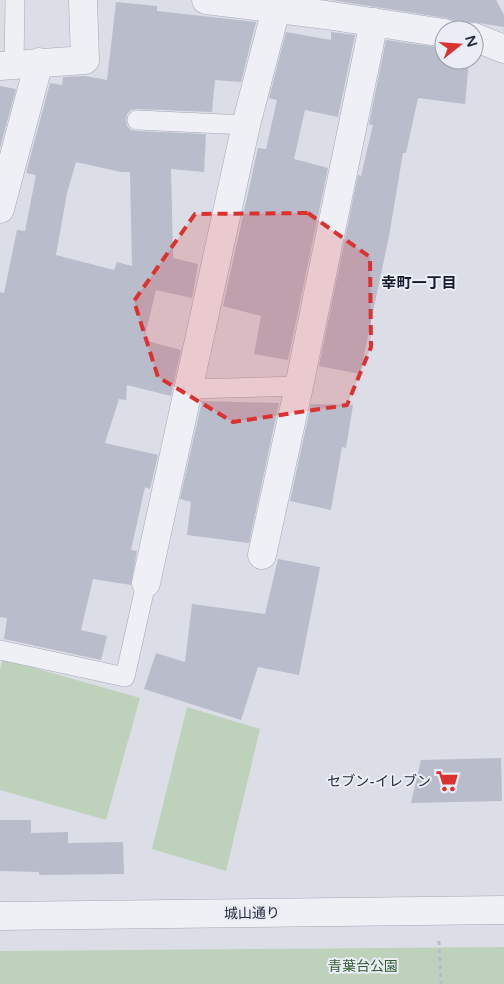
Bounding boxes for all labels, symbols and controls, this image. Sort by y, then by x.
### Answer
north arrow [434,20,484,70]
text: N [461,33,481,49]
district label: 幸町一丁目 [381,274,457,292]
supermarket icon: セブン-イレブン [434,768,460,794]
place label: セブン-イレブン [327,773,431,790]
street label: 城山通り [224,905,280,922]
park label: 青葉台公園 [328,958,398,975]

